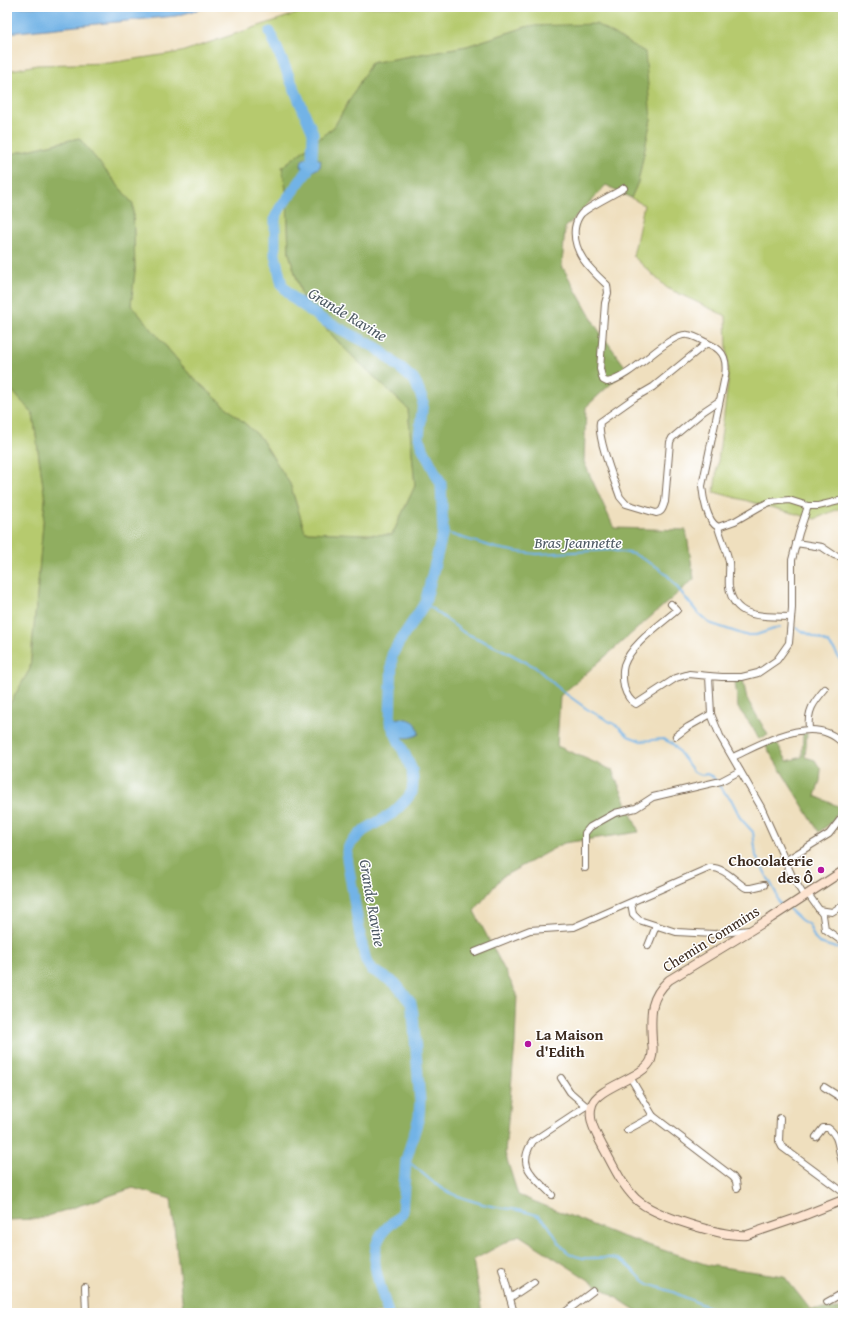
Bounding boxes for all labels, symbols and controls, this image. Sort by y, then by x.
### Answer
water label: Grande Ravine [304,281,393,347]
water label: Bras Jeannette [533,530,622,554]
place label: Chocolaterie des Ô [728,850,813,888]
water label: Grande Ravine [353,857,393,949]
marker: Chocolaterie des Ô [816,865,826,875]
street label: Chemin Commins [658,900,763,977]
place label: La Maison d'Edith [536,1024,603,1062]
marker: La Maison d'Edith [523,1039,533,1049]

